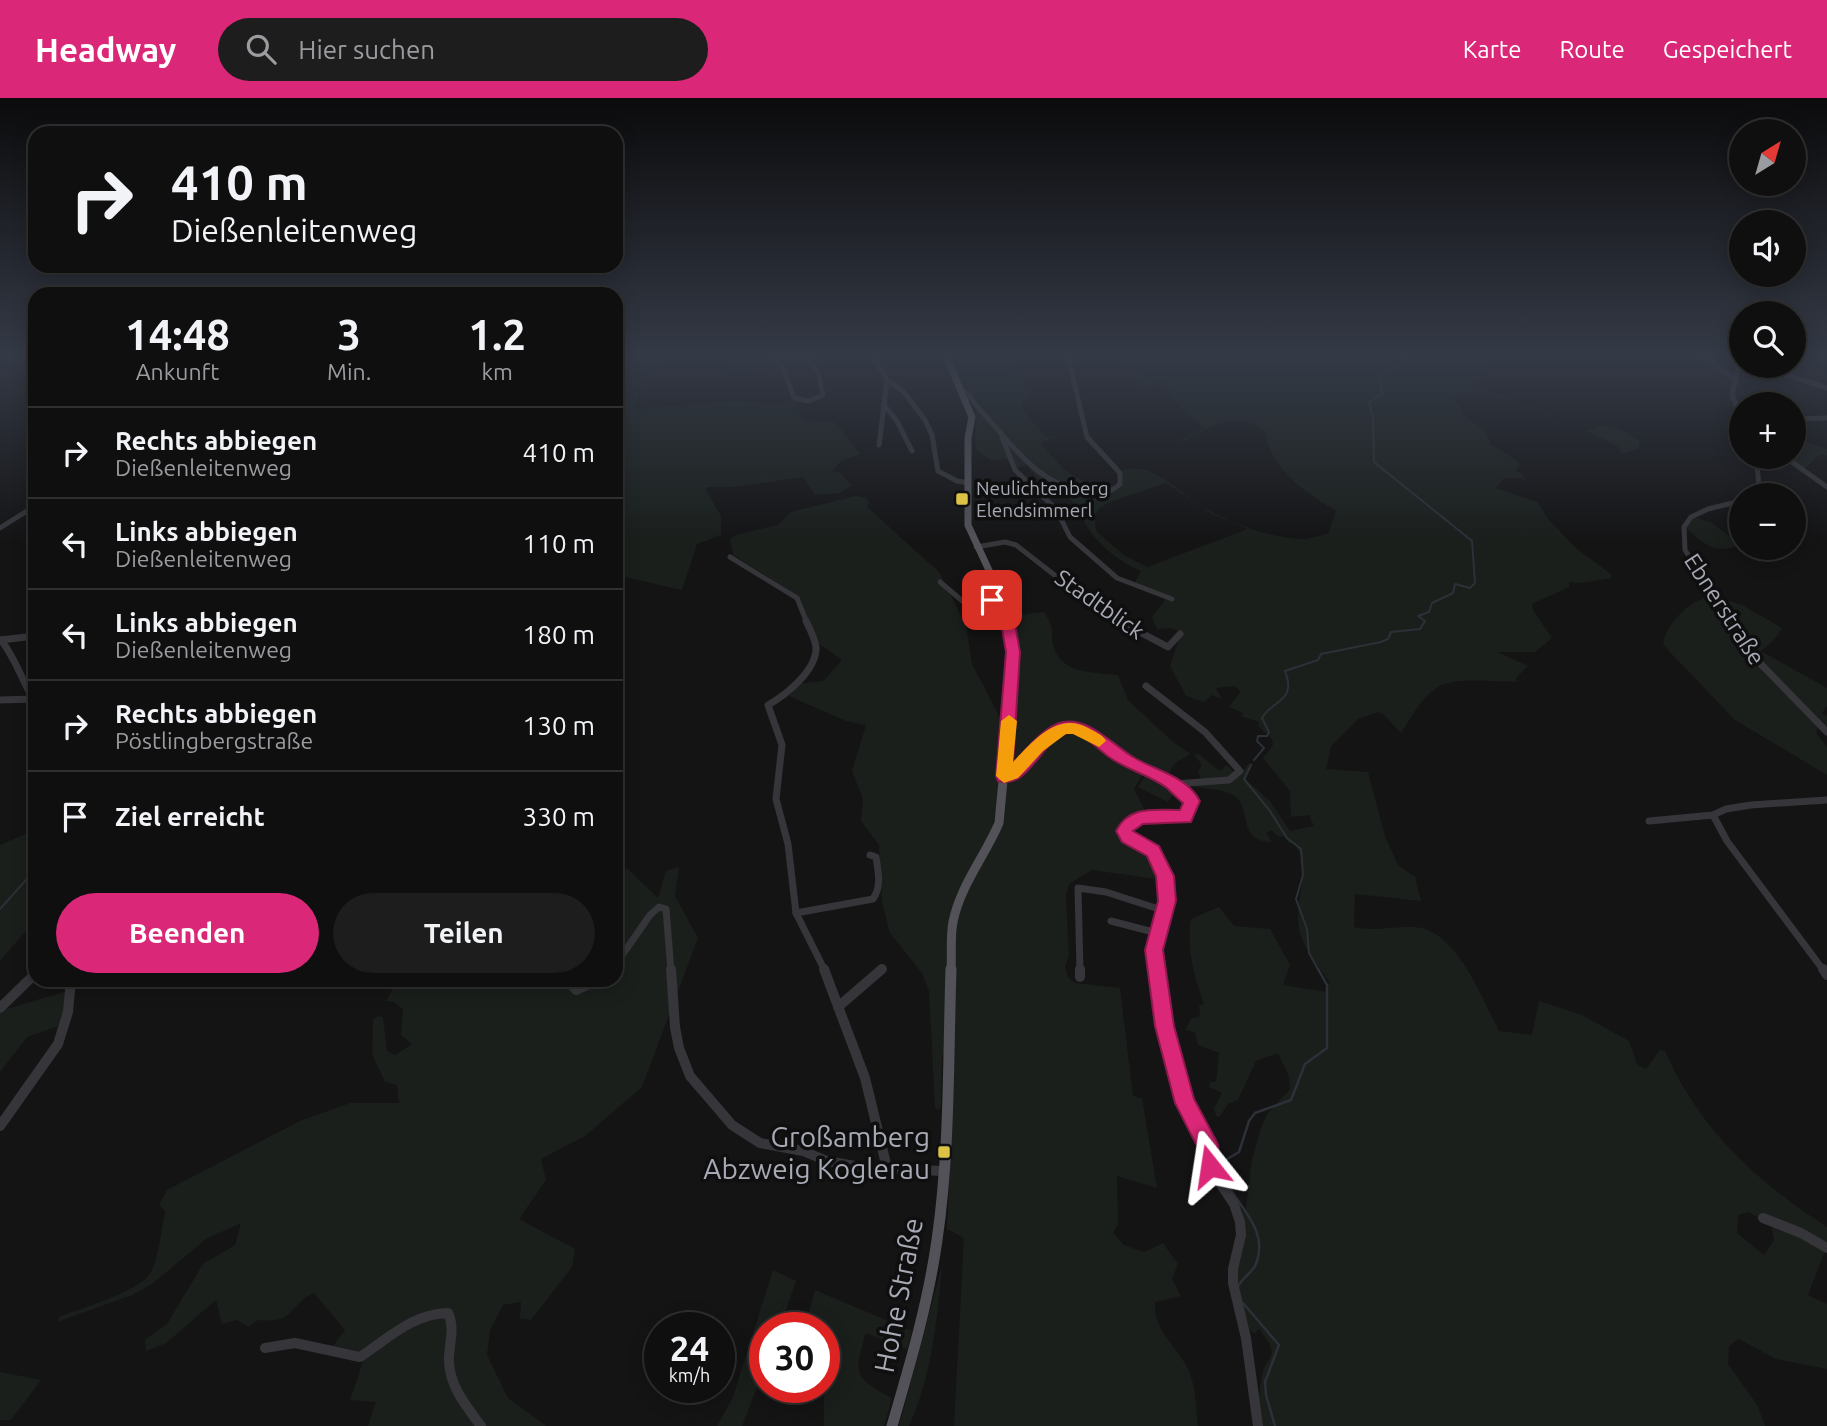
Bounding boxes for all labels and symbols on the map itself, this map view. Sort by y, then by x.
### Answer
north arrow [1729,119,1806,196]
place label: Neulichtenberg Elendsimmerl [976,477,1109,521]
marker: Neulichtenberg Elendsimmerl [954,491,970,507]
street label: Ebnerstraße [1680,549,1770,669]
street label: Stadtblick [1051,564,1150,644]
pin [962,570,1022,630]
place label: Großamberg Abzweig Koglerau [703,1121,930,1184]
position arrow [1173,1129,1247,1203]
marker: Großamberg Abzweig Koglerau [936,1144,952,1160]
street label: Hohe Straße [868,1215,928,1375]
speed limit sign: 30 [749,1312,840,1403]

